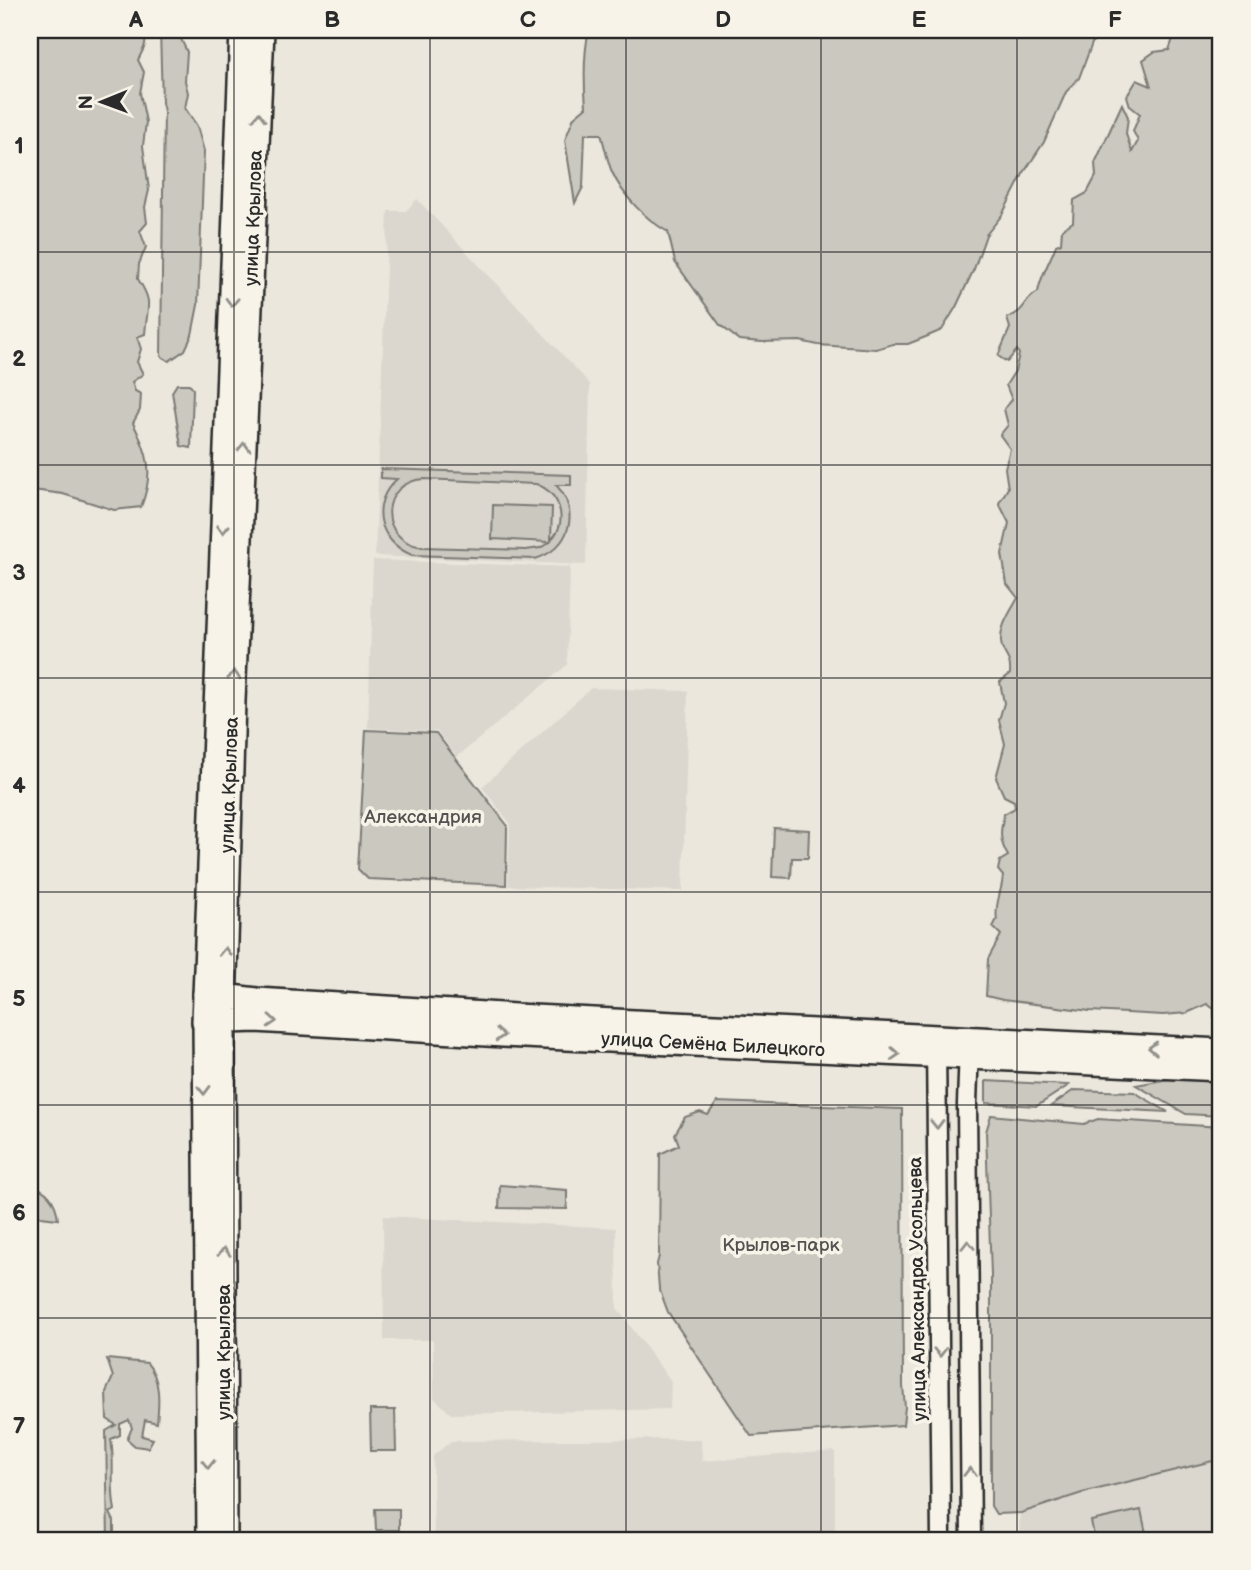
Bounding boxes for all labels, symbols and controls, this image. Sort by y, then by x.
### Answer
text: A [128,6,144,34]
text: B [324,6,340,34]
text: C [520,6,536,34]
text: D [715,6,731,34]
text: E [912,6,927,34]
text: F [1108,6,1122,34]
north arrow [66,66,136,136]
text: N [75,95,98,110]
one-way arrow [251,111,266,122]
text: 1 [14,132,24,160]
street label: улица Крылова [240,150,268,286]
one-way arrow [224,296,239,307]
text: 2 [12,345,26,373]
one-way arrow [237,441,252,452]
one-way arrow [215,524,230,535]
text: 3 [12,559,26,587]
one-way arrow [227,669,242,680]
street label: улица Крылова [216,717,244,853]
text: 4 [12,772,26,800]
park label: Александрия [363,806,482,829]
one-way arrow [217,946,232,957]
text: 5 [12,985,26,1013]
one-way arrow [267,1013,278,1028]
one-way arrow [494,1027,505,1042]
street label: улица Семёна Билецкого [600,1028,826,1062]
one-way arrow [1147,1041,1158,1056]
one-way arrow [890,1046,901,1061]
one-way arrow [196,1085,212,1096]
one-way arrow [929,1120,945,1130]
street label: улица Александра Усольцева [904,1156,932,1422]
text: 6 [12,1199,26,1227]
park label: Крылов-парк [722,1234,840,1257]
one-way arrow [960,1239,976,1249]
one-way arrow [216,1246,232,1256]
street label: улица Крылова [213,1284,236,1420]
one-way arrow [932,1347,948,1358]
text: 7 [13,1412,26,1440]
one-way arrow [200,1460,216,1470]
one-way arrow [962,1466,978,1477]

